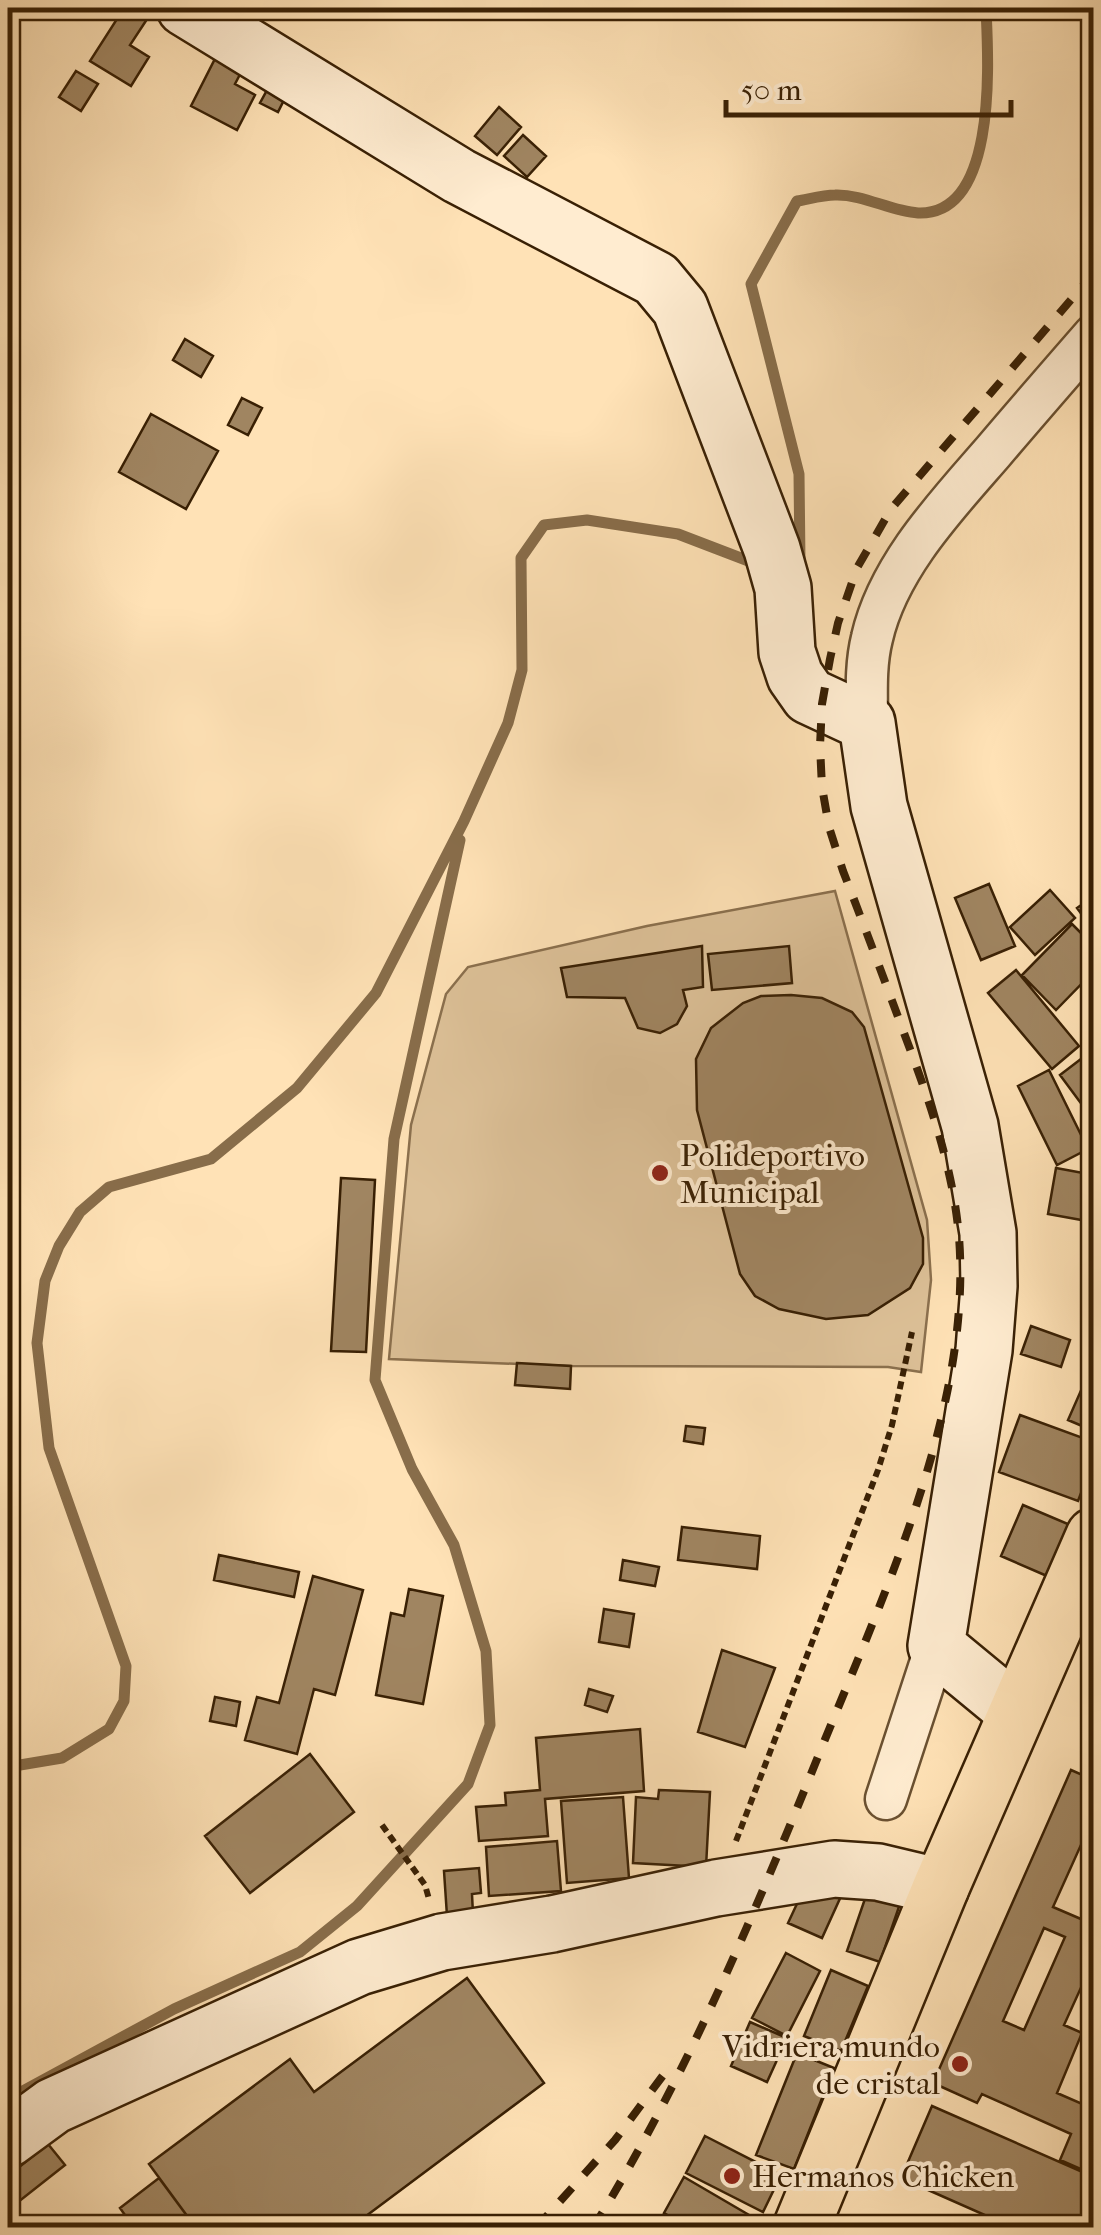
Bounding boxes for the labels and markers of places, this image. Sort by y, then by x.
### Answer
place label: Polideportivo Municipal [680,1137,865,1211]
marker: Polideportivo Municipal [649,1162,671,1184]
place label: Vidriera mundo de cristal [721,2028,940,2102]
marker: Vidriera mundo de cristal [949,2053,971,2075]
place label: Hermanos Chicken [752,2158,1015,2195]
marker: Hermanos Chicken [721,2165,743,2187]

